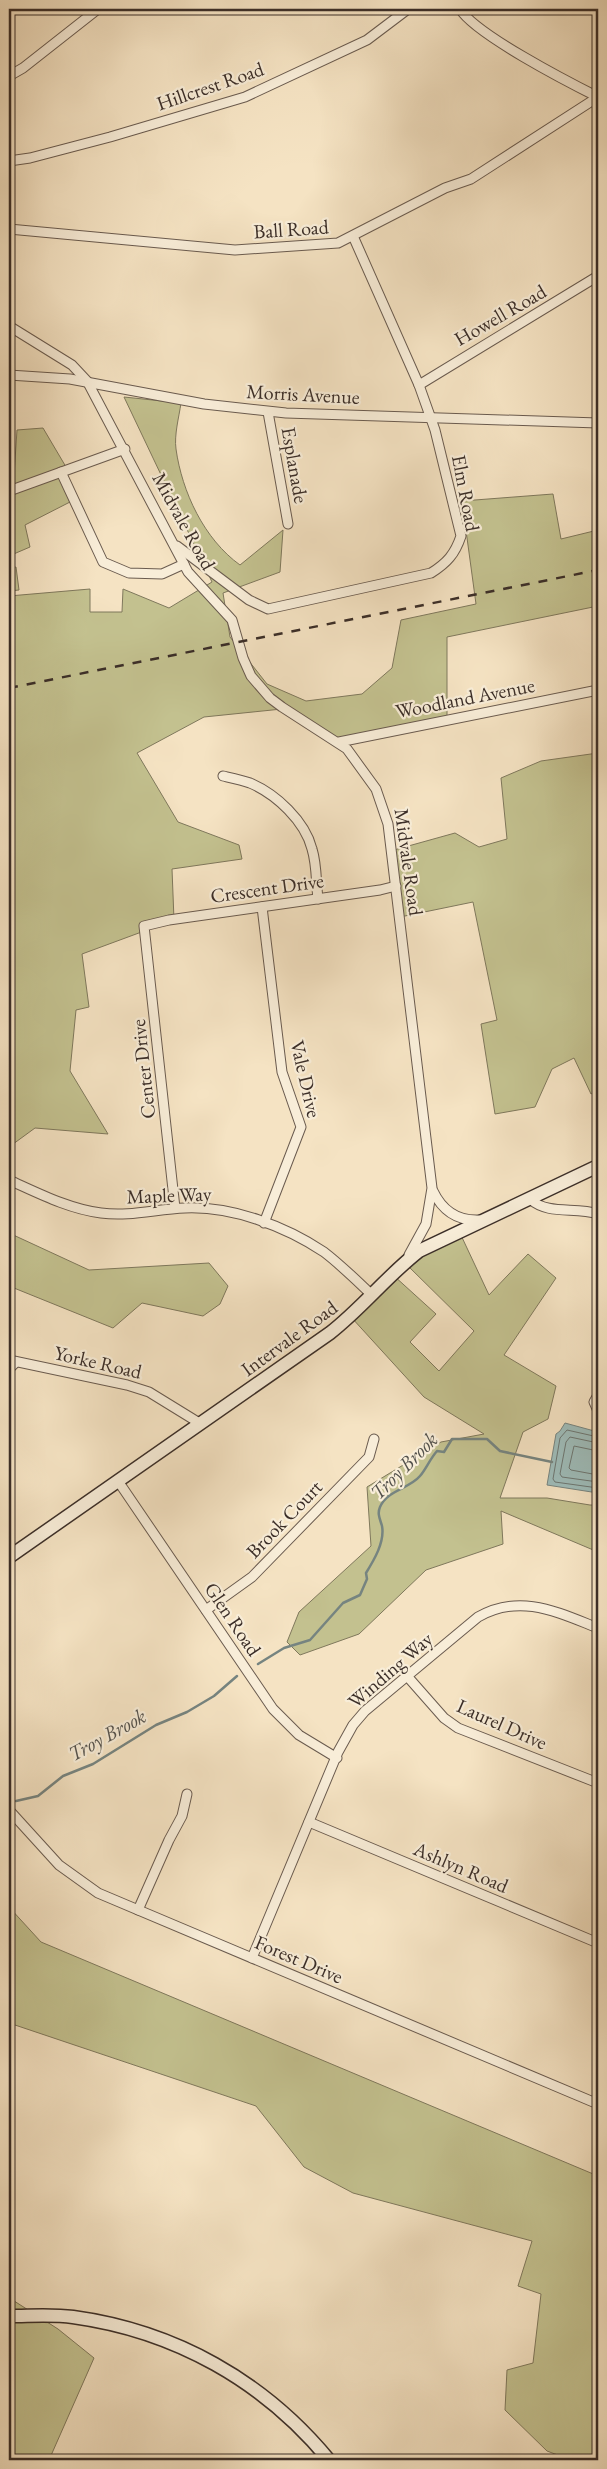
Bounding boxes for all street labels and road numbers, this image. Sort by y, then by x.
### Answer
street label: Hillcrest Road [153,55,268,116]
street label: Ball Road [253,213,330,245]
street label: Howell Road [449,278,552,352]
street label: Morris Avenue [246,378,361,410]
street label: Esplanade [276,425,315,505]
street label: Elm Road [446,452,486,534]
street label: Midvale Road [146,467,222,575]
street label: Woodland Avenue [393,672,537,724]
street label: Midvale Road [389,807,430,918]
street label: Crescent Drive [209,867,326,909]
street label: Center Drive [125,1018,161,1120]
street label: Vale Drive [284,1038,328,1120]
street label: Maple Way [126,1181,212,1209]
street label: Intervale Road [236,1294,343,1382]
street label: Yorke Road [52,1339,145,1385]
street label: Brook Court [240,1474,328,1564]
street label: Glen Road [199,1577,268,1662]
street label: Winding Way [342,1626,438,1714]
street label: Laurel Drive [453,1693,551,1756]
street label: Ashlyn Road [409,1835,513,1899]
street label: Forest Drive [251,1929,347,1989]

